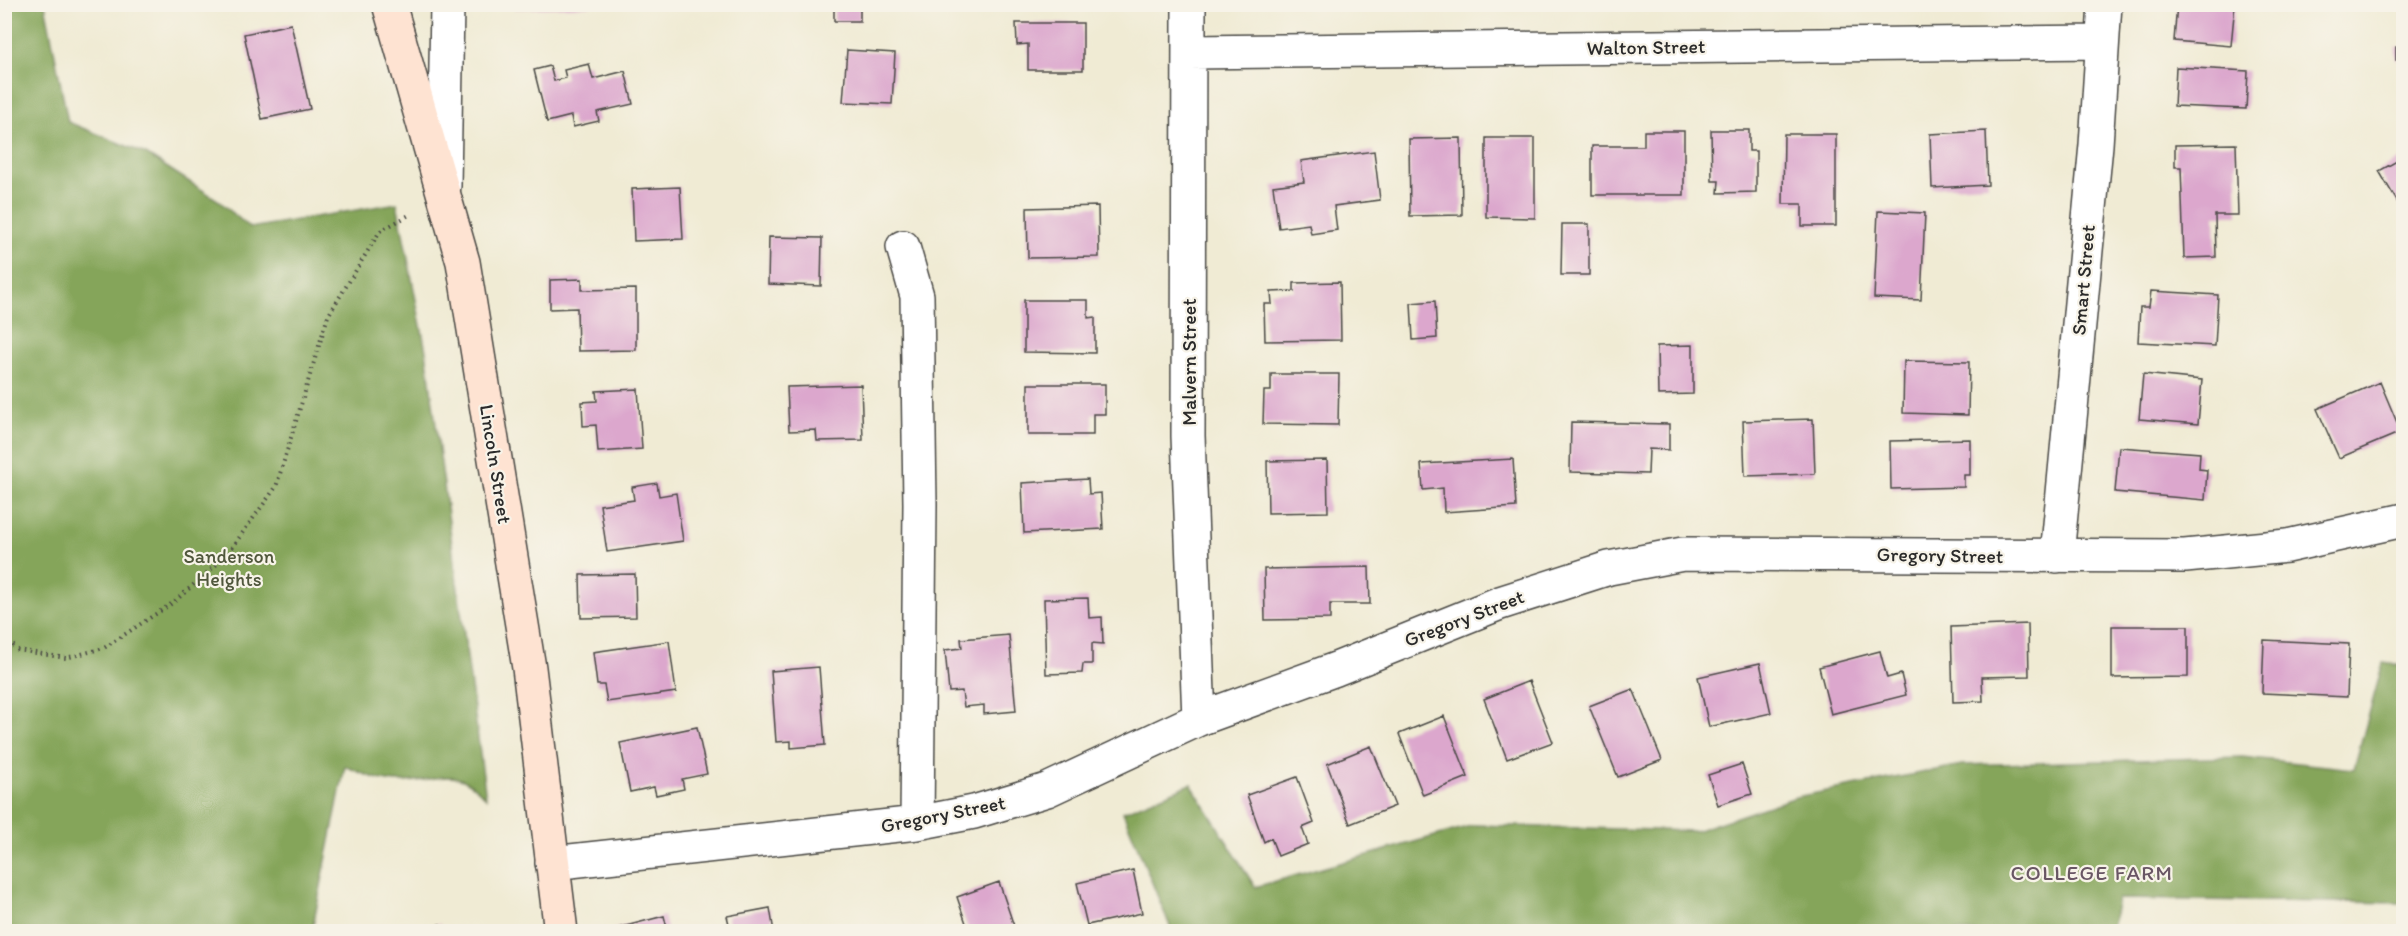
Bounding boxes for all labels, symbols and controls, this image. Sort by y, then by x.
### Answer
street label: Walton Street [1586,34,1706,60]
street label: Smart Street [2066,224,2100,336]
street label: Malvern Street [1177,298,1201,426]
street label: Lincoln Street [475,403,517,525]
street label: Gregory Street [1876,542,2004,568]
park label: Sanderson Heights [184,544,275,591]
street label: Gregory Street [1401,584,1527,652]
street label: Gregory Street [879,790,1007,838]
district label: COLLEGE FARM [2010,860,2174,885]

